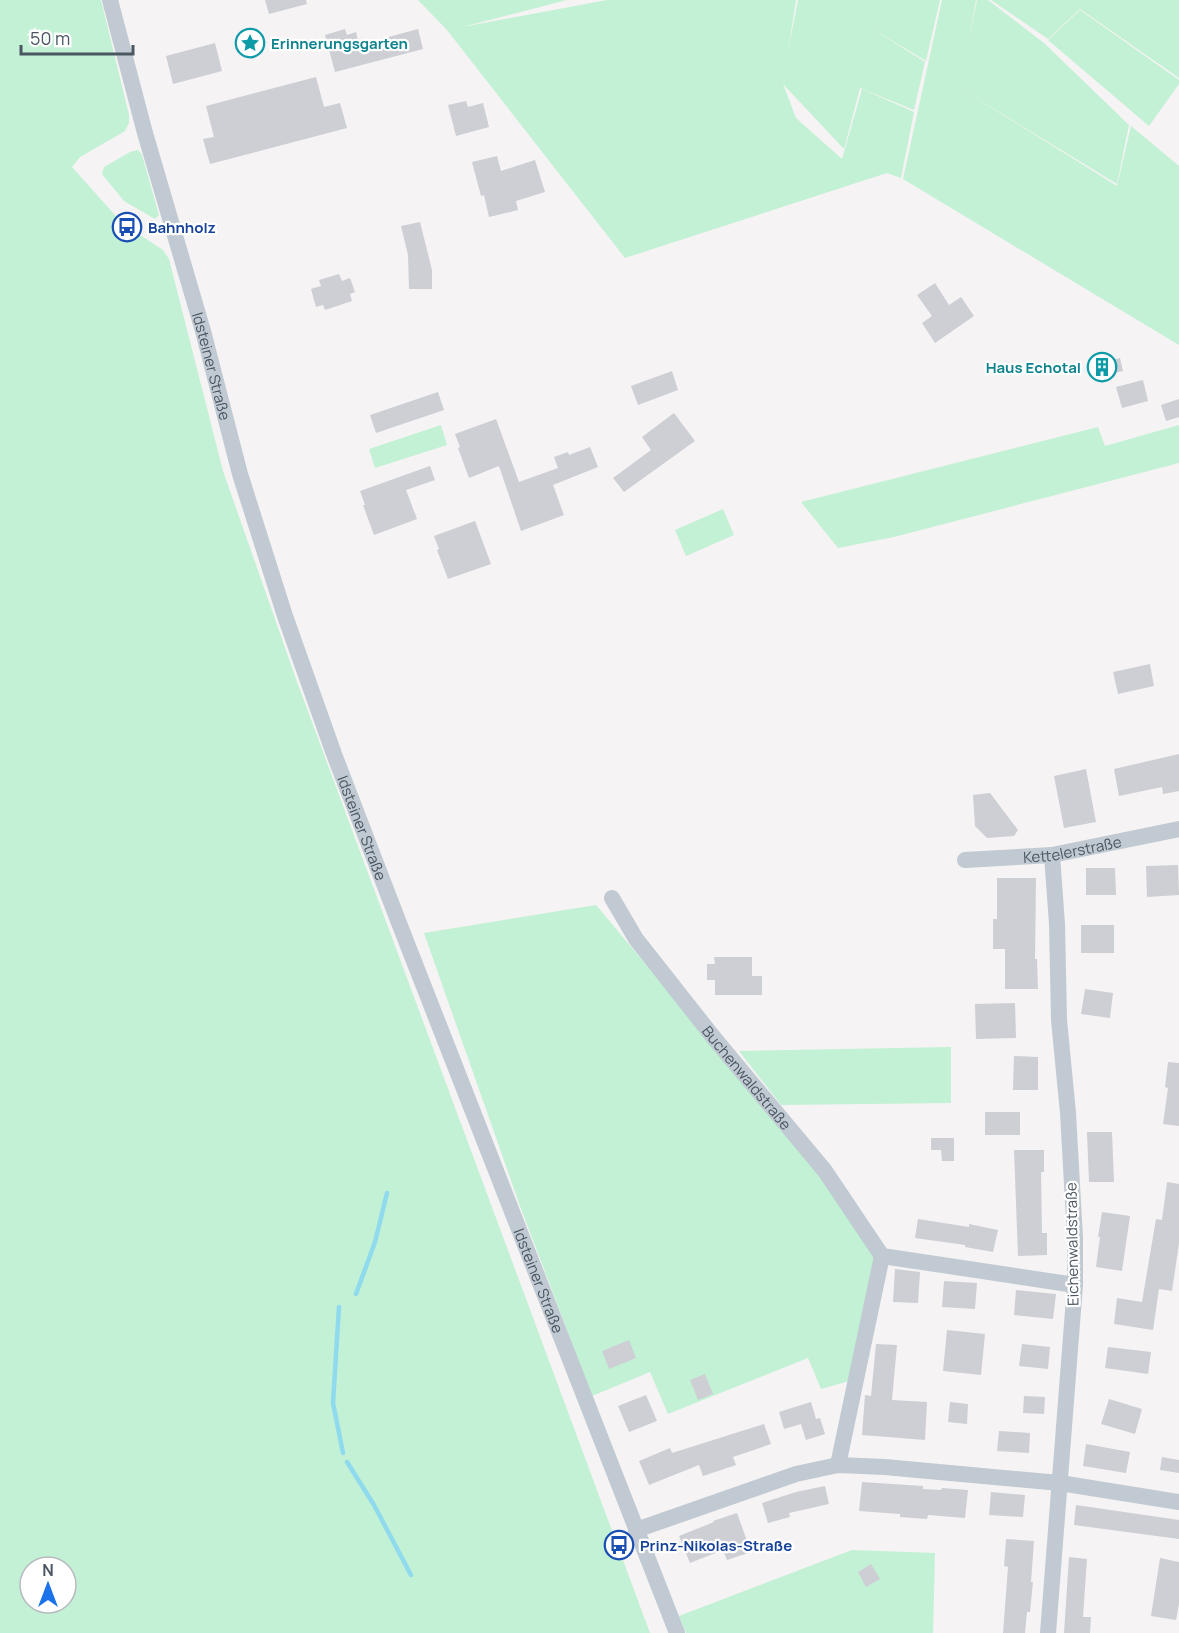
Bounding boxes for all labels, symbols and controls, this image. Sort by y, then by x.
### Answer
scale bar [21,18,134,56]
text: 50 m [30,26,70,50]
place icon: Erinnerungsgarten [234,27,266,59]
place label: Erinnerungsgarten [271,33,408,54]
bus stop icon: Bahnholz [111,211,143,243]
place label: Bahnholz [148,217,216,238]
street label: Idsteiner Straße [188,310,236,423]
building icon: Haus Echotal [1086,351,1118,383]
place label: Haus Echotal [986,357,1081,378]
street label: Idsteiner Straße [333,772,392,883]
street label: Kettelerstraße [1023,831,1123,867]
street label: Buchenwaldstraße [697,1021,797,1134]
street label: Eichenwaldstraße [1060,1182,1084,1306]
street label: Idsteiner Straße [509,1225,569,1336]
bus stop icon: Prinz-Nikolas-Straße [603,1529,635,1561]
place label: Prinz-Nikolas-Straße [640,1535,792,1556]
north arrow [18,1555,78,1615]
text: N [42,1559,54,1581]

